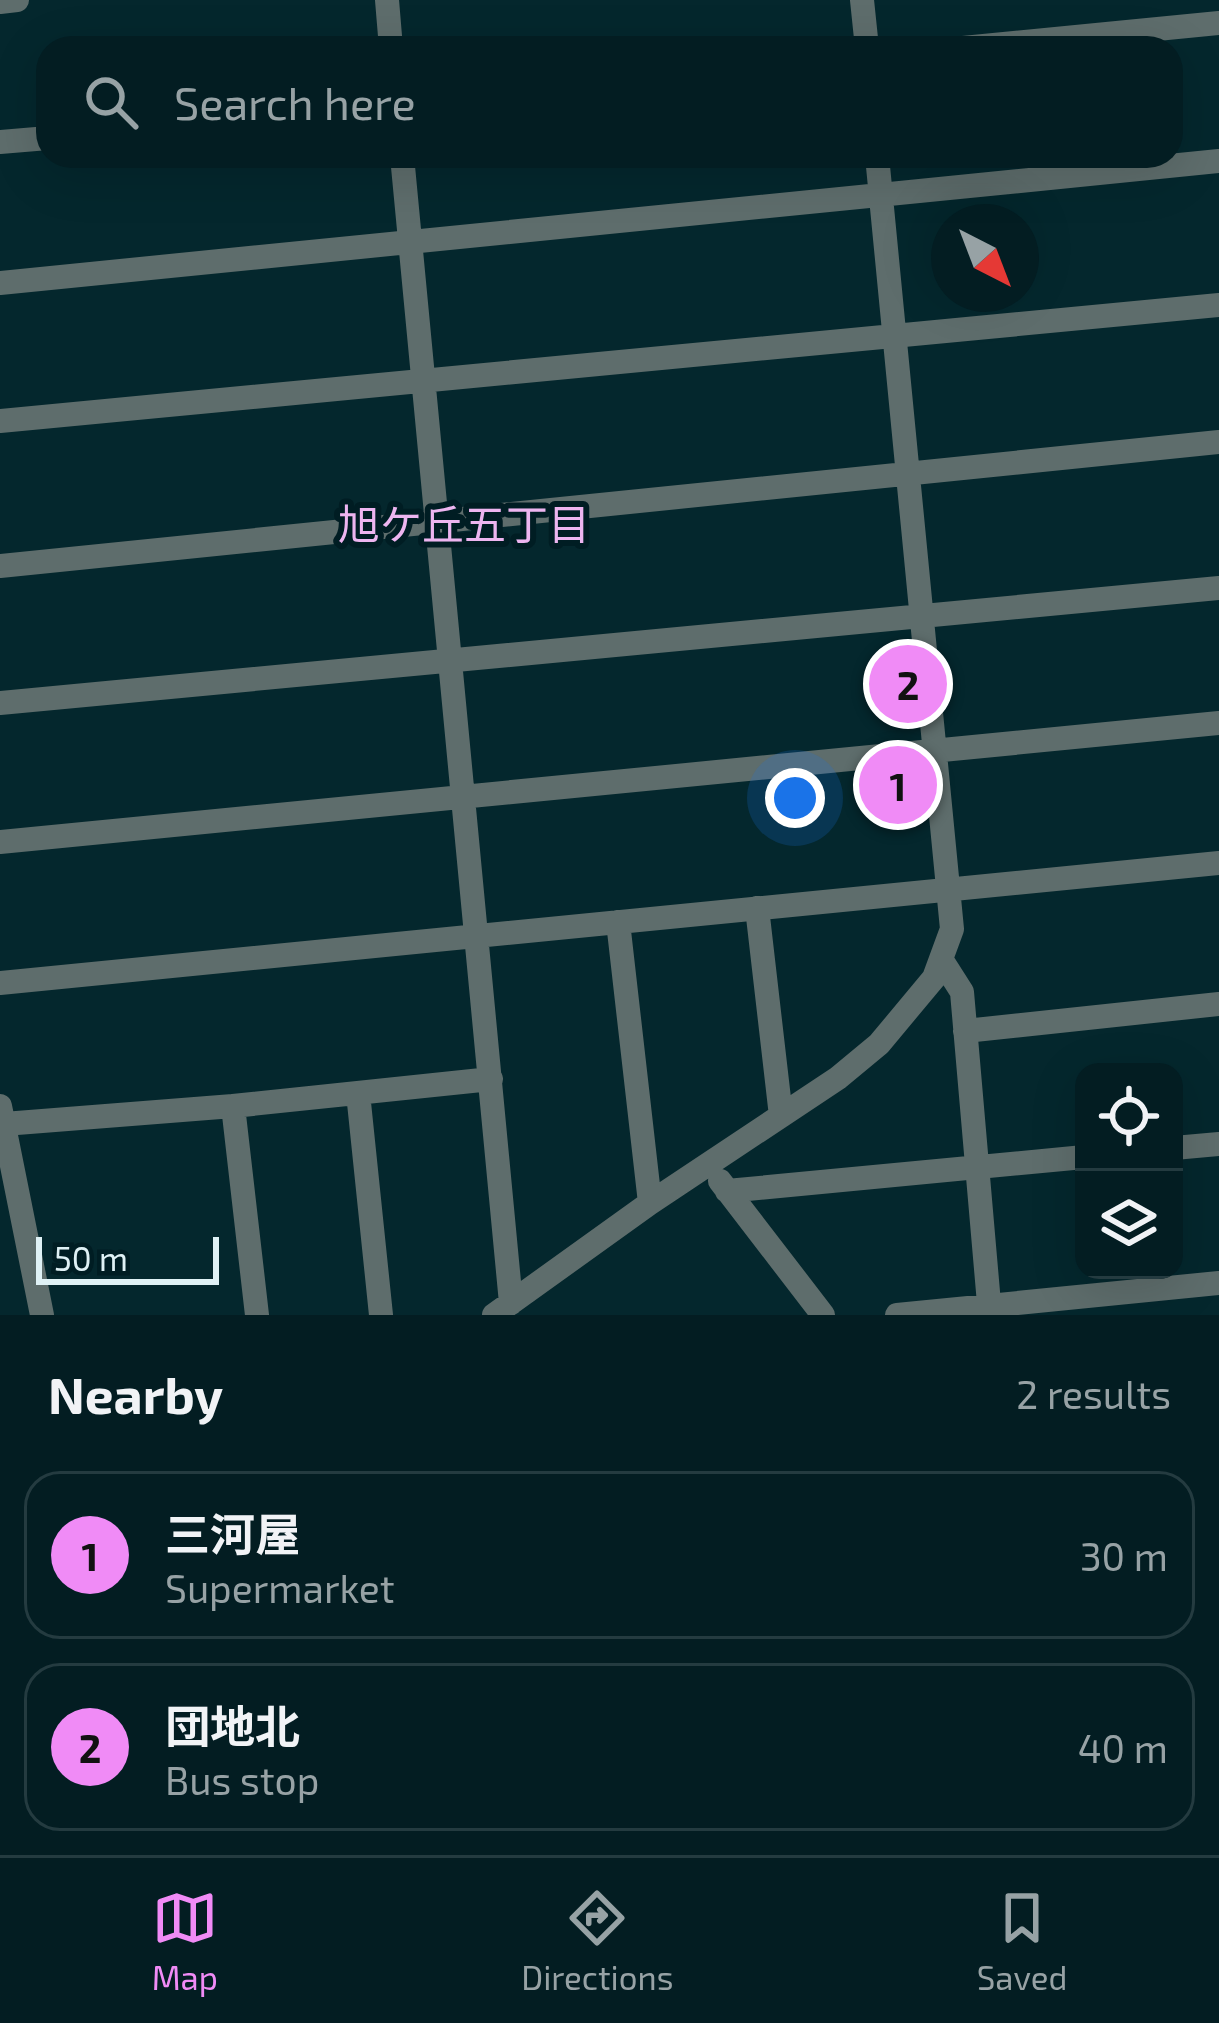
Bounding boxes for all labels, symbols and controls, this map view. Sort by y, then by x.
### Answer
search box [36,36,1183,168]
icon: search [78,69,144,135]
text: Search here [174,75,416,129]
north arrow [931,204,1039,312]
district label: 旭ケ丘五丁目 [338,498,590,548]
pin: 2 [869,639,947,729]
pin: 1 [859,740,937,830]
your location [765,768,825,828]
map controls [1075,1063,1183,1279]
button: locate [1075,1063,1183,1171]
button: layers [1075,1171,1183,1279]
scale bar [36,1231,219,1284]
text: 50 m [54,1238,128,1278]
text: Nearby [48,1363,223,1424]
text: 2 results [1016,1370,1171,1417]
text: 三河屋 [165,1506,300,1560]
text: 1 [82,1532,98,1579]
text: 30 m [1080,1532,1168,1579]
text: Supermarket [165,1564,395,1611]
text: 団地北 [165,1698,300,1752]
text: 2 [79,1724,101,1771]
text: 40 m [1078,1724,1168,1771]
text: Bus stop [165,1756,319,1803]
tab: Map [152,1885,218,1997]
tab: Directions [521,1885,673,1997]
tab: Saved [977,1885,1067,1997]

